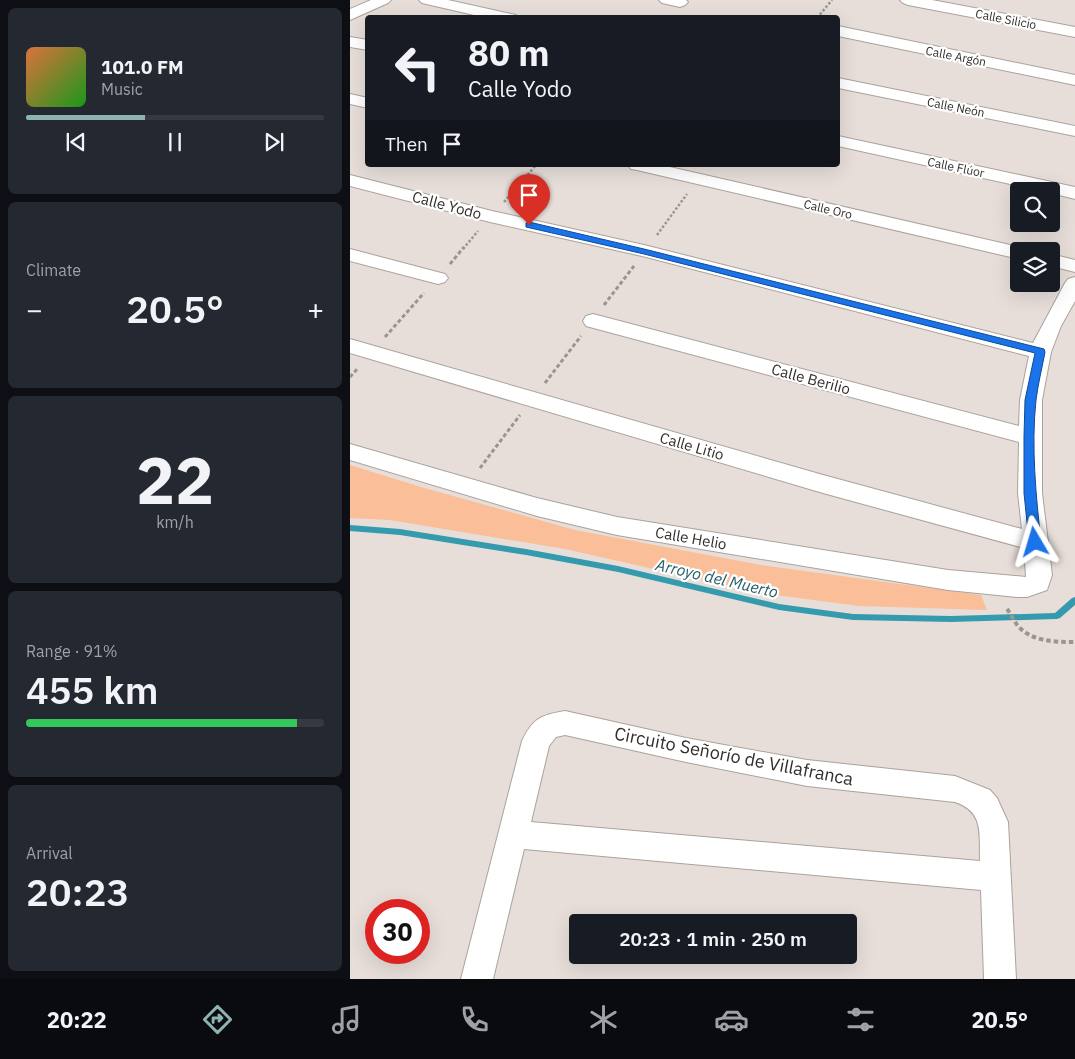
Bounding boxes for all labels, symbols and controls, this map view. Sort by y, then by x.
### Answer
street label: Calle Silicio [974,6,1038,32]
text: 80 m [468,30,550,76]
icon: left [385,35,450,100]
street label: Calle Argón [924,43,988,69]
text: 101.0 FM [101,55,184,79]
text: Calle Yodo [468,74,572,103]
text: Music [101,79,143,99]
street label: Calle Neón [926,94,986,120]
icon: previous [62,128,90,156]
icon: pause [161,128,189,156]
icon: next [260,128,288,156]
icon: arrive [438,130,466,158]
text: Then [385,132,428,156]
street label: Calle Flúor [926,154,986,180]
pin [508,174,550,225]
icon: arrive [515,181,543,209]
map controls [1010,182,1060,292]
button: search [1010,182,1060,232]
street label: Calle Yodo [410,187,484,223]
street label: Calle Oro [802,196,854,222]
button: layers [1010,242,1060,292]
text: Climate [26,260,81,280]
text: 20.5° [126,284,224,333]
text: − [26,291,43,328]
text: + [307,291,324,328]
street label: Calle Berilio [770,359,852,399]
street label: Calle Litio [658,428,726,464]
text: 22 [136,437,214,522]
text: km/h [156,512,194,532]
position arrow [1008,515,1060,567]
street label: Calle Helio [654,522,728,554]
water label: Arroyo del Muerto [653,554,780,602]
text: Range · 91% [26,641,118,661]
text: 455 km [26,665,158,714]
street label: Circuito Señorío de Villafranca [613,722,856,791]
text: Arrival [26,843,73,863]
text: 20:23 [26,867,129,916]
speed limit sign: 30 [365,899,430,964]
text: 20:23 · 1 min · 250 m [619,927,807,951]
icon: directions [200,1002,235,1037]
icon: music [329,1002,364,1037]
icon: phone [457,1002,492,1037]
icon: climate [586,1002,621,1037]
icon: car [714,1002,749,1037]
icon: filters [843,1002,878,1037]
text: 20:22 [47,1005,107,1034]
text: 20.5° [971,1005,1028,1034]

